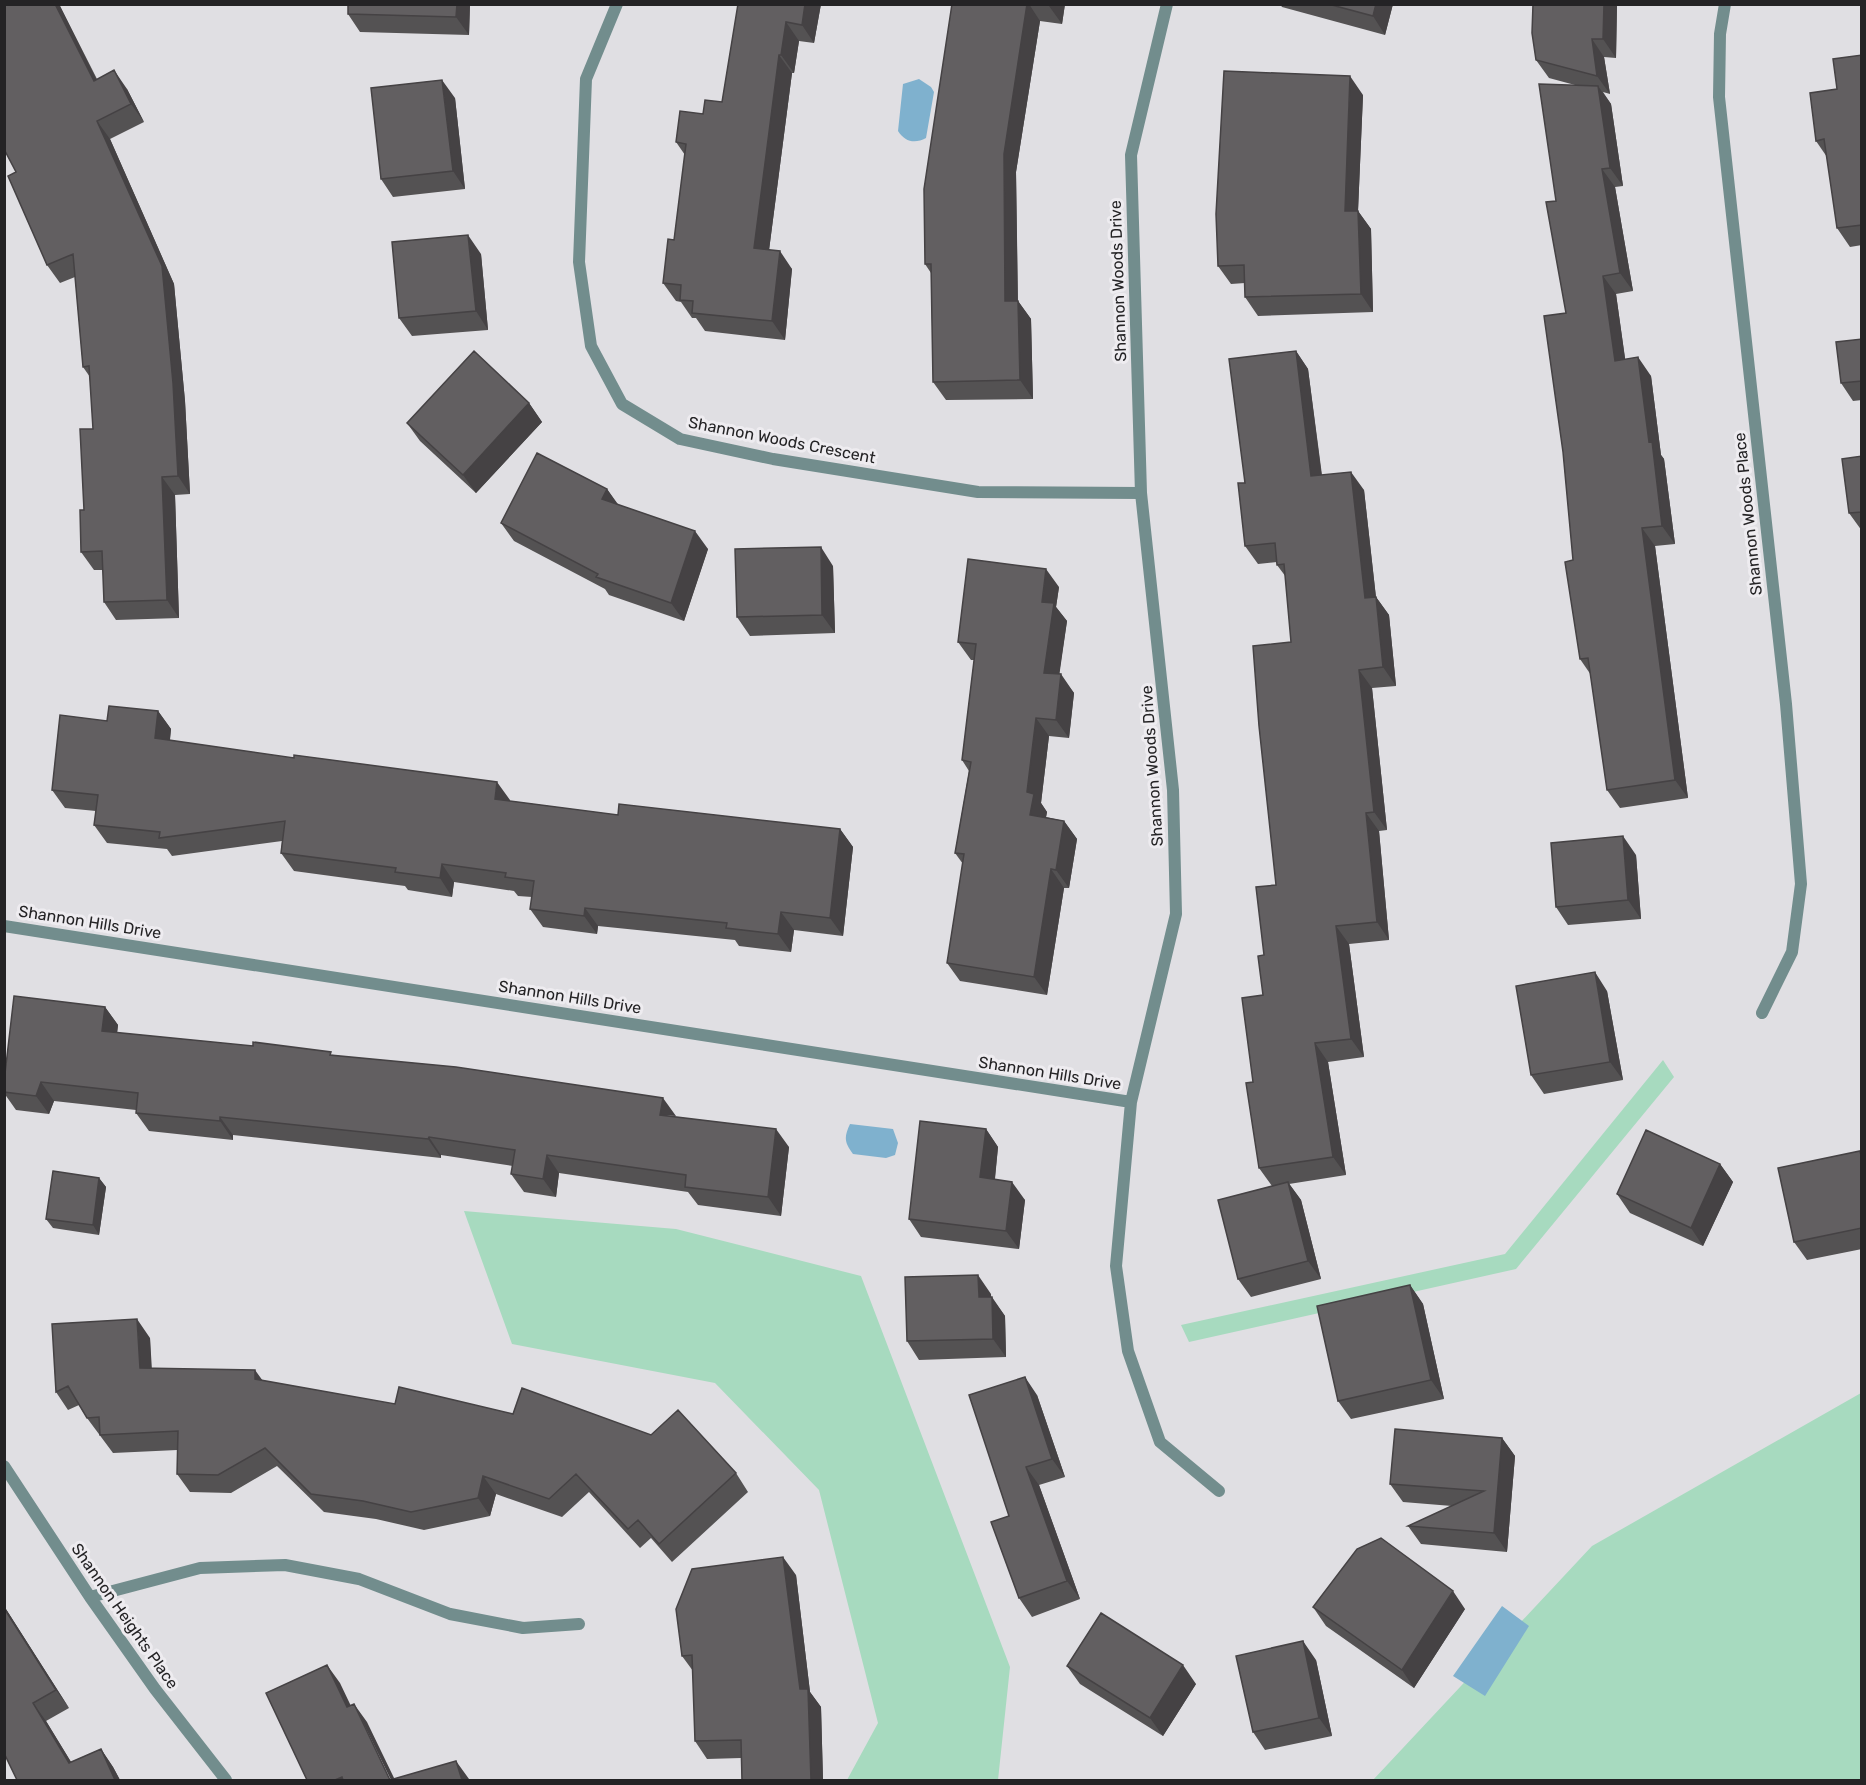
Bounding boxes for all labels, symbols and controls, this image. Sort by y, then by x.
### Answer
street label: Shannon Woods Drive [1106,200,1130,362]
street label: Shannon Woods Crescent [687,413,877,467]
street label: Shannon Woods Place [1730,432,1766,596]
street label: Shannon Woods Drive [1137,685,1167,847]
street label: Shannon Hills Drive [17,901,163,943]
street label: Shannon Hills Drive [497,976,643,1018]
street label: Shannon Hills Drive [977,1052,1123,1094]
street label: Shannon Heights Place [68,1540,182,1692]

